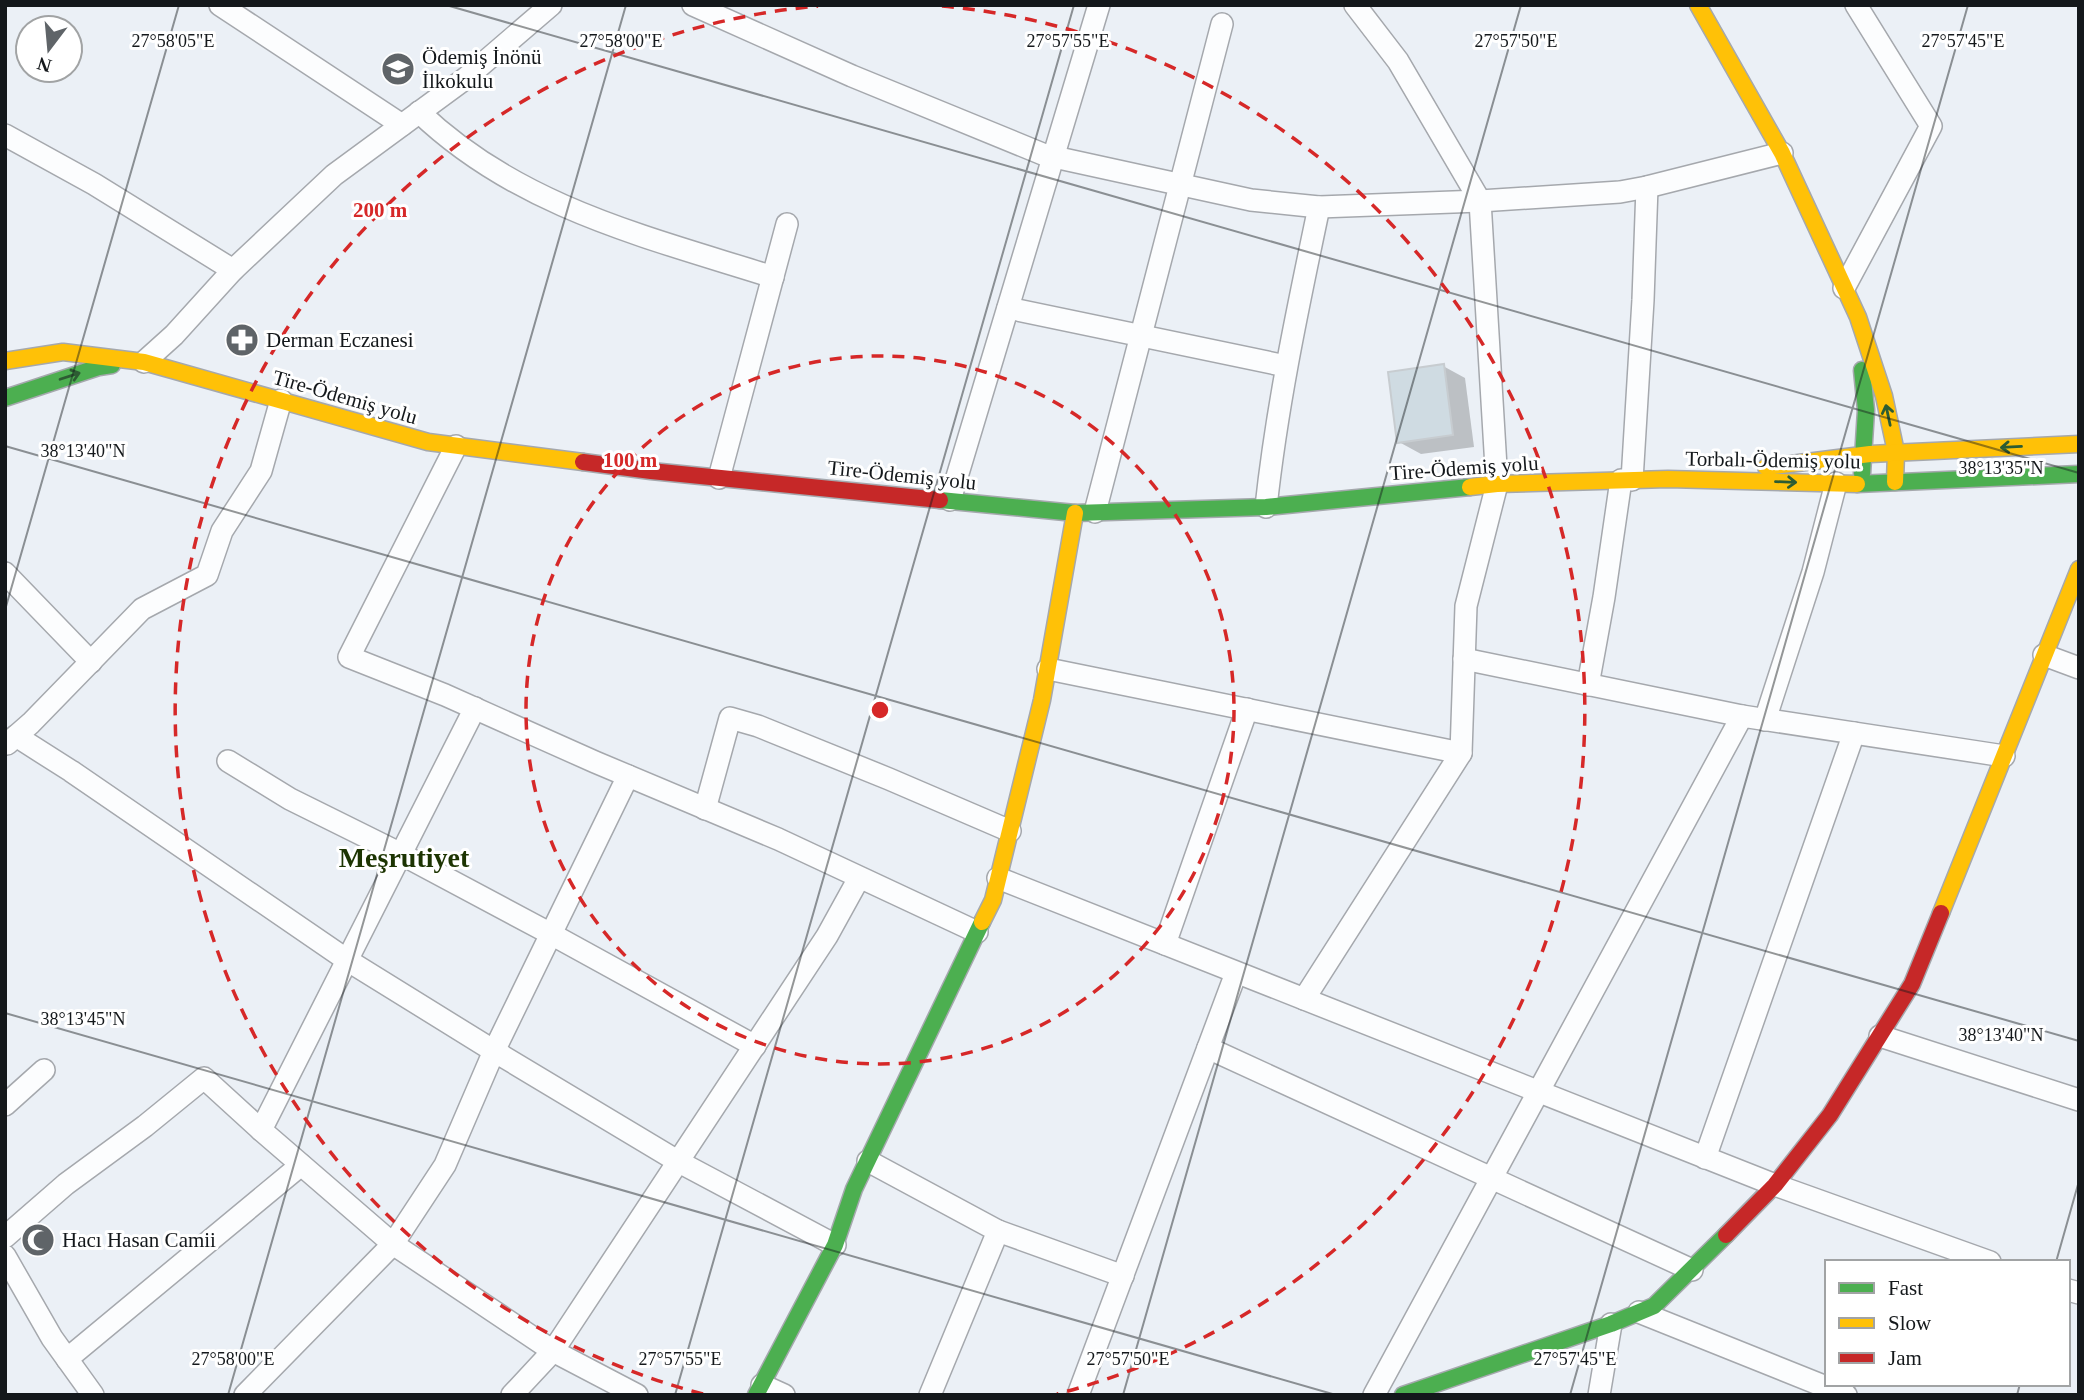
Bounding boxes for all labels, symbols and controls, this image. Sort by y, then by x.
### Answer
north arrow [14,14,84,84]
text: 27°58'05"E [132,31,214,51]
text: 27°58'00"E [580,31,662,51]
text: 27°57'55"E [1027,31,1109,51]
text: 27°57'50"E [1475,31,1557,51]
text: 27°57'45"E [1922,31,2004,51]
place label: Ödemiş İnönü İlkokulu [422,45,542,93]
school or university icon: Ödemiş İnönü İlkokulu [379,50,417,88]
text: N [35,53,54,77]
text: 200 m [353,198,408,222]
pharmacy icon: Derman Eczanesi [223,321,261,359]
place label: Derman Eczanesi [266,328,414,352]
street label: Tire-Ödemiş yolu [270,365,420,429]
one-way arrow [59,369,81,382]
one-way arrow [1881,404,1895,427]
text: 38°13'40"N [41,441,125,461]
one-way arrow [1999,441,2022,454]
street label: Torbalı-Ödemiş yolu [1685,446,1861,474]
text: 100 m [603,448,658,472]
street label: Tire-Ödemiş yolu [1389,451,1540,485]
street label: Tire-Ödemiş yolu [827,455,978,495]
text: 38°13'35"N [1959,458,2043,478]
one-way arrow [1774,475,1797,489]
centre of rings [868,698,892,722]
district label: Meşrutiyet [339,842,470,873]
text: 38°13'45"N [41,1009,125,1029]
text: 38°13'40"N [1959,1025,2043,1045]
mosque icon: Hacı Hasan Camii [19,1221,57,1259]
place label: Hacı Hasan Camii [62,1228,216,1252]
legend [1825,1260,2070,1386]
text: Fast [1888,1276,1923,1300]
text: Slow [1888,1311,1932,1335]
text: Jam [1888,1346,1922,1370]
text: 27°58'00"E [192,1349,274,1369]
text: 27°57'55"E [639,1349,721,1369]
text: 27°57'50"E [1087,1349,1169,1369]
text: 27°57'45"E [1534,1349,1616,1369]

